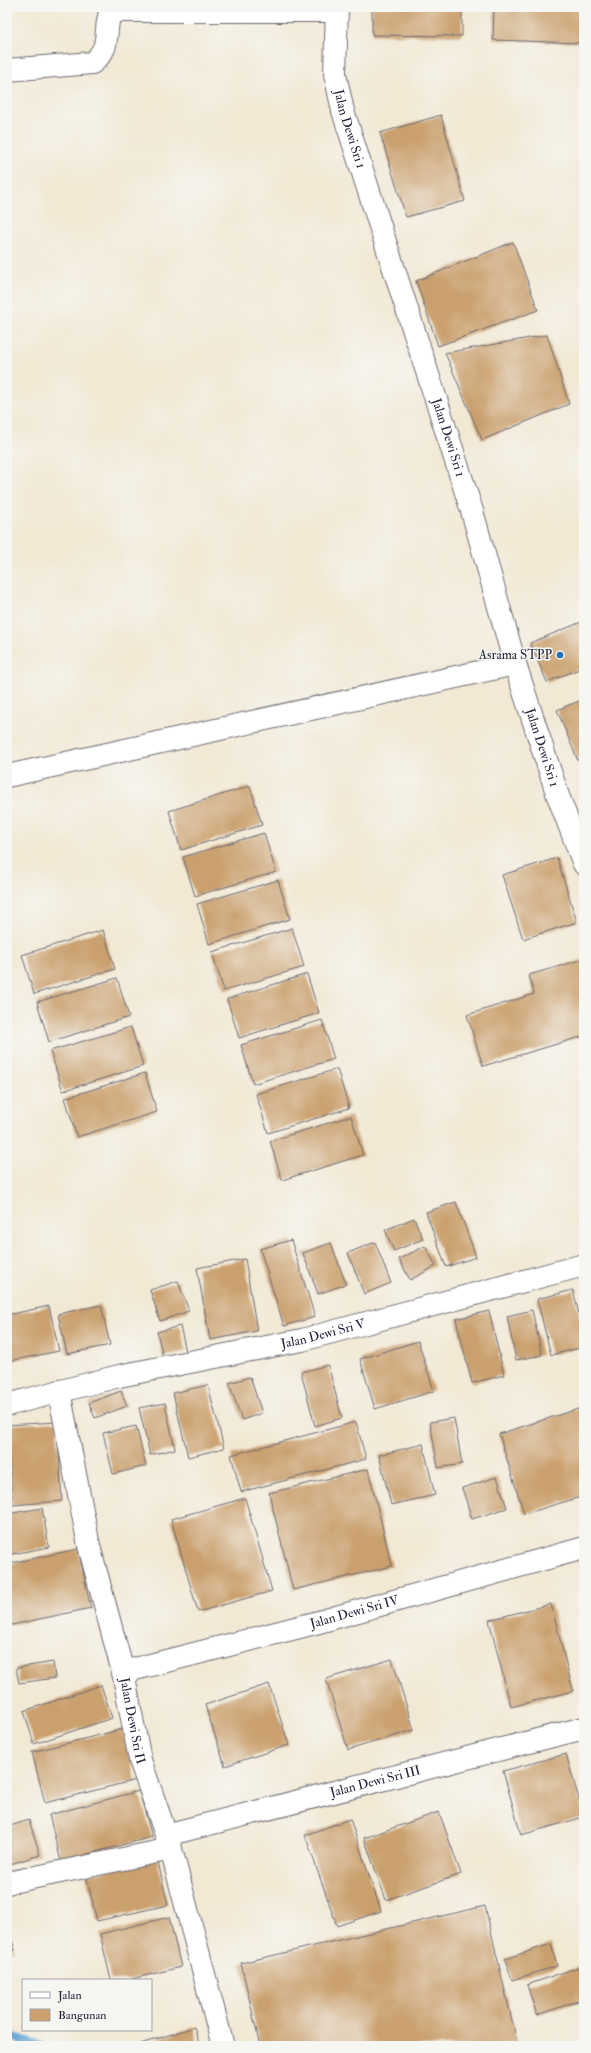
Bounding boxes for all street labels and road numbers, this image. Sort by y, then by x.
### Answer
street label: Jalan Dewi Sri 1 [330,87,369,171]
street label: Jalan Dewi Sri 1 [428,395,469,479]
street label: Jalan Dewi Sri 1 [522,705,563,789]
street label: Jalan Dewi Sri V [279,1315,368,1352]
street label: Jalan Dewi Sri IV [307,1592,401,1632]
street label: Jalan Dewi Sri II [116,1675,149,1766]
street label: Jalan Dewi Sri III [327,1762,422,1801]

